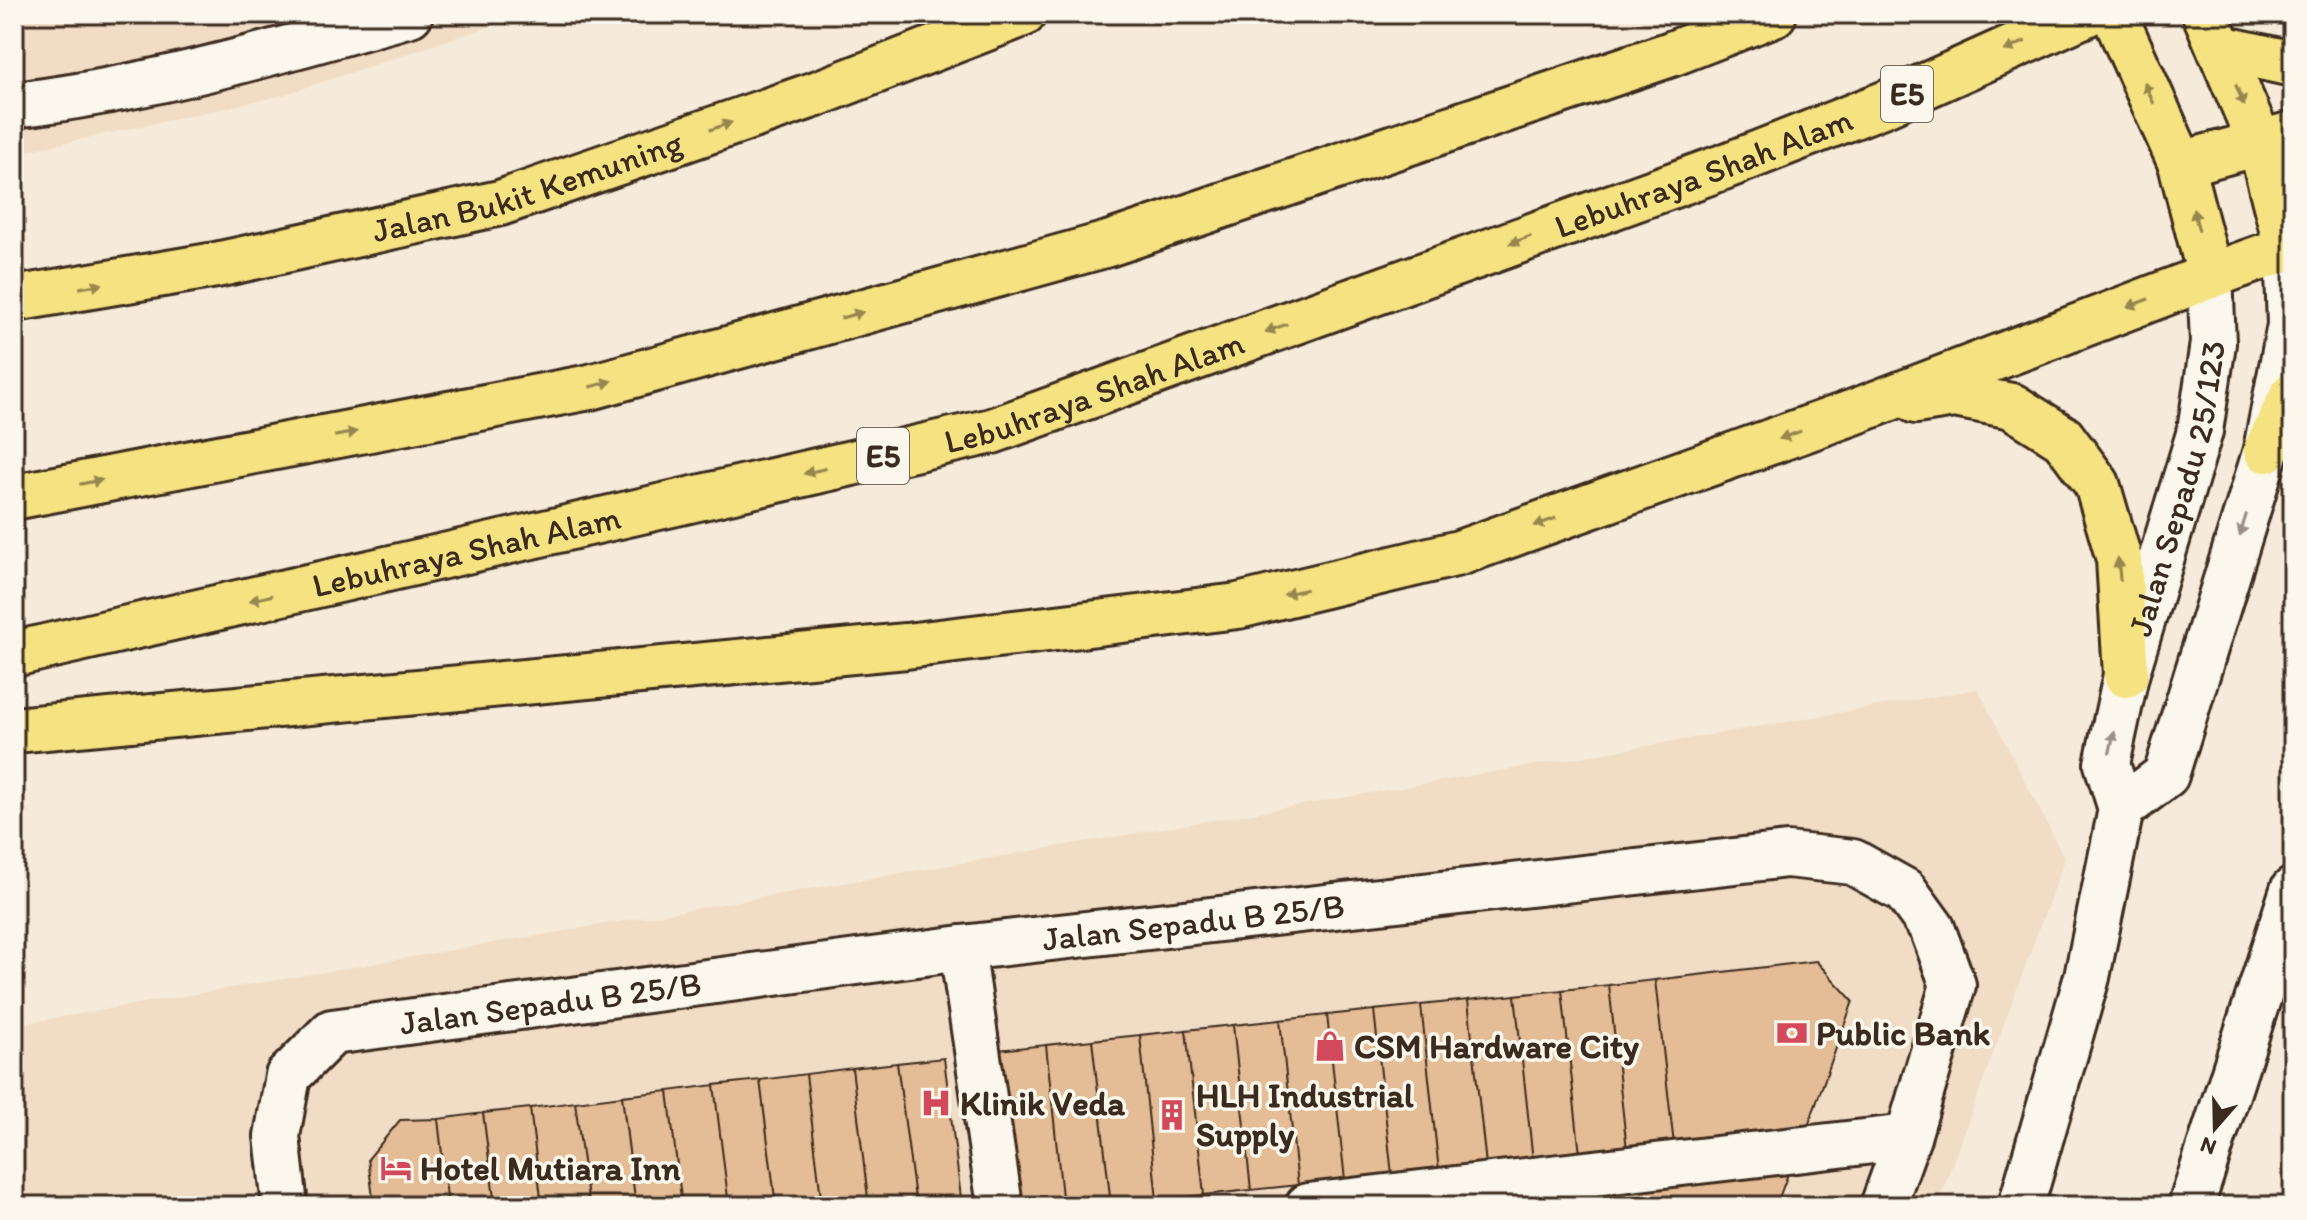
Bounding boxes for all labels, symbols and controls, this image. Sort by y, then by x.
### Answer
one-way arrow [2003,40,2027,53]
road number: E5 [1881,66,1933,122]
one-way arrow [2142,81,2156,104]
one-way arrow [2234,83,2247,107]
street label: Lebuhraya Shah Alam [1549,99,1858,247]
one-way arrow [710,120,734,132]
street label: Jalan Bukit Kemuning [368,121,688,251]
one-way arrow [2189,207,2201,232]
one-way arrow [1508,234,1532,246]
one-way arrow [79,280,104,292]
one-way arrow [2125,297,2149,310]
one-way arrow [840,308,864,321]
street label: Lebuhraya Shah Alam [940,322,1250,462]
one-way arrow [1264,322,1288,335]
street label: Jalan Sepadu 25/123 [2119,338,2234,641]
one-way arrow [589,377,614,389]
one-way arrow [334,427,359,439]
road number: E5 [857,428,909,484]
one-way arrow [1777,429,1801,442]
one-way arrow [802,465,827,478]
one-way arrow [78,476,103,488]
street label: Lebuhraya Shah Alam [309,496,624,606]
one-way arrow [2236,513,2249,537]
one-way arrow [1533,517,1557,529]
one-way arrow [2112,556,2125,581]
one-way arrow [1282,587,1307,599]
one-way arrow [248,592,273,605]
one-way arrow [2106,730,2119,755]
street label: Jalan Sepadu B 25/B [1040,885,1347,960]
street label: Jalan Sepadu B 25/B [397,963,704,1044]
place label: Public Bank [1816,1013,1990,1054]
bank icon: Public Bank [1775,1016,1809,1050]
place label: CSM Hardware City [1354,1026,1640,1067]
shop icon: CSM Hardware City [1313,1029,1347,1063]
place label: HLH Industrial Supply [1196,1075,1414,1155]
place label: Klinik Veda [960,1083,1125,1124]
hospital icon: Klinik Veda [919,1086,953,1120]
north arrow [2175,1088,2255,1168]
building icon: HLH Industrial Supply [1155,1098,1189,1132]
text: N [2197,1131,2220,1162]
place label: Hotel Mutiara Inn [420,1148,681,1189]
hotel icon: Hotel Mutiara Inn [379,1151,413,1185]

